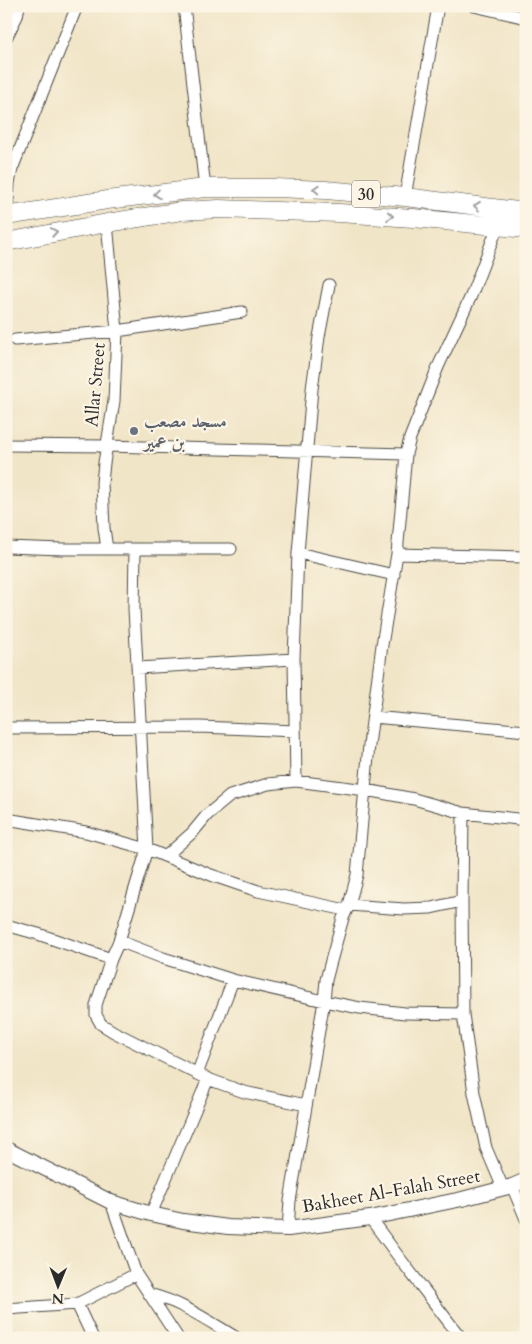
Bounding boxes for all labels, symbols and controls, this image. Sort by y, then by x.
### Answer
road number: 30 [352,180,380,208]
one-way arrow [312,184,320,195]
one-way arrow [152,188,160,199]
one-way arrow [473,201,481,212]
one-way arrow [387,211,395,222]
one-way arrow [50,228,58,238]
street label: Allar Street [79,342,112,428]
place label: مسجد مصعب بن عمير [142,409,227,455]
marker: مسجد مصعب بن عمير [128,425,140,437]
street label: Bakheet Al-Falah Street [300,1163,482,1219]
north arrow [32,1262,82,1312]
text: N [52,1289,64,1308]

